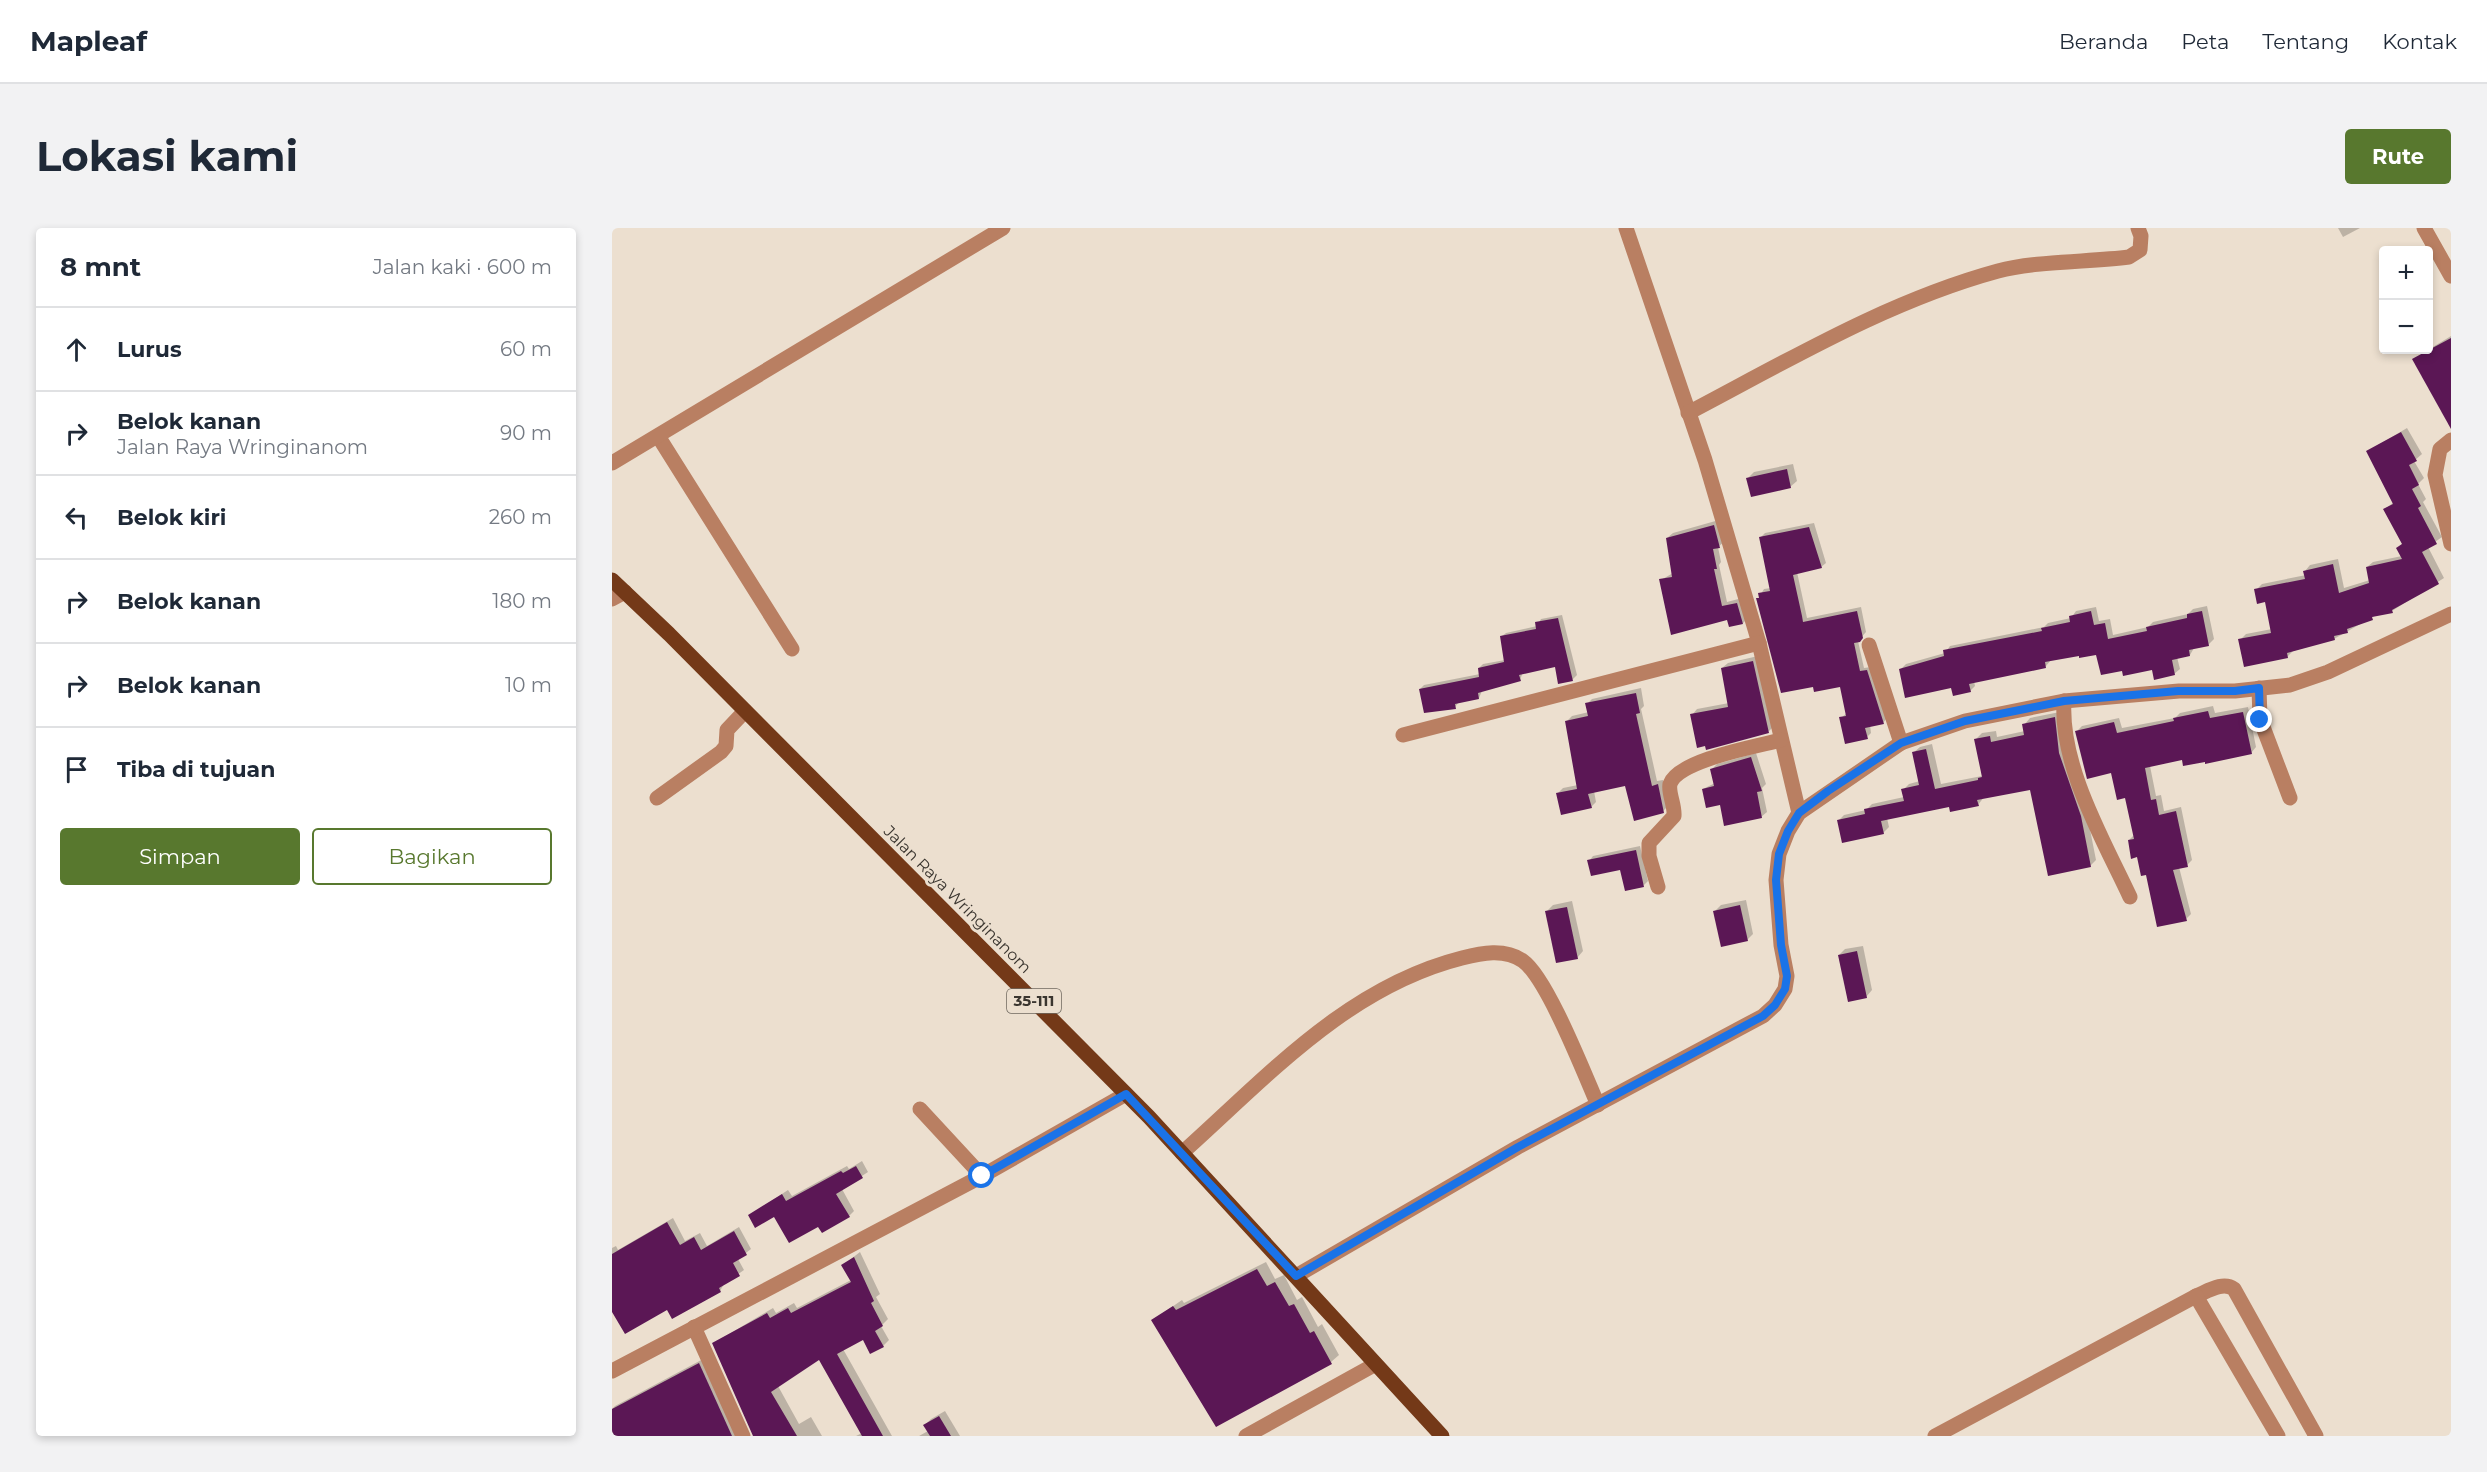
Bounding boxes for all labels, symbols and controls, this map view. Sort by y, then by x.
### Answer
text: Mapleaf [30,24,147,58]
text: Beranda [2059,29,2148,54]
text: Peta [2181,29,2229,54]
text: Tentang [2262,29,2349,54]
text: Kontak [2382,29,2457,54]
button: Rute [2345,129,2451,184]
text: Lokasi kami [36,130,298,182]
map controls [2379,246,2433,354]
button: + [2379,246,2433,300]
text: 8 mnt [60,251,141,283]
text: Jalan kaki · 600 m [373,255,552,279]
button: − [2379,300,2433,354]
icon: ahead [60,333,93,366]
text: Lurus [117,336,182,363]
text: 60 m [500,337,552,361]
text: Belok kanan [117,408,261,435]
icon: right [60,417,93,450]
text: 90 m [500,421,552,445]
text: Jalan Raya Wringinanom [117,435,368,459]
icon: left [60,501,93,534]
text: Belok kiri [117,504,226,531]
text: 260 m [489,505,552,529]
icon: right [60,585,93,618]
text: Belok kanan [117,588,261,615]
text: 180 m [492,589,552,613]
icon: right [60,669,93,702]
text: Belok kanan [117,672,261,699]
text: 10 m [505,673,552,697]
route end [2246,706,2272,732]
icon: arrive [60,753,93,786]
text: Tiba di tujuan [117,756,275,783]
street label: Jalan Raya Wringinanom [879,821,1035,977]
button: Simpan [60,828,300,885]
button: Bagikan [312,828,552,885]
road number: 35-111 [1007,989,1061,1013]
route start [968,1162,994,1188]

